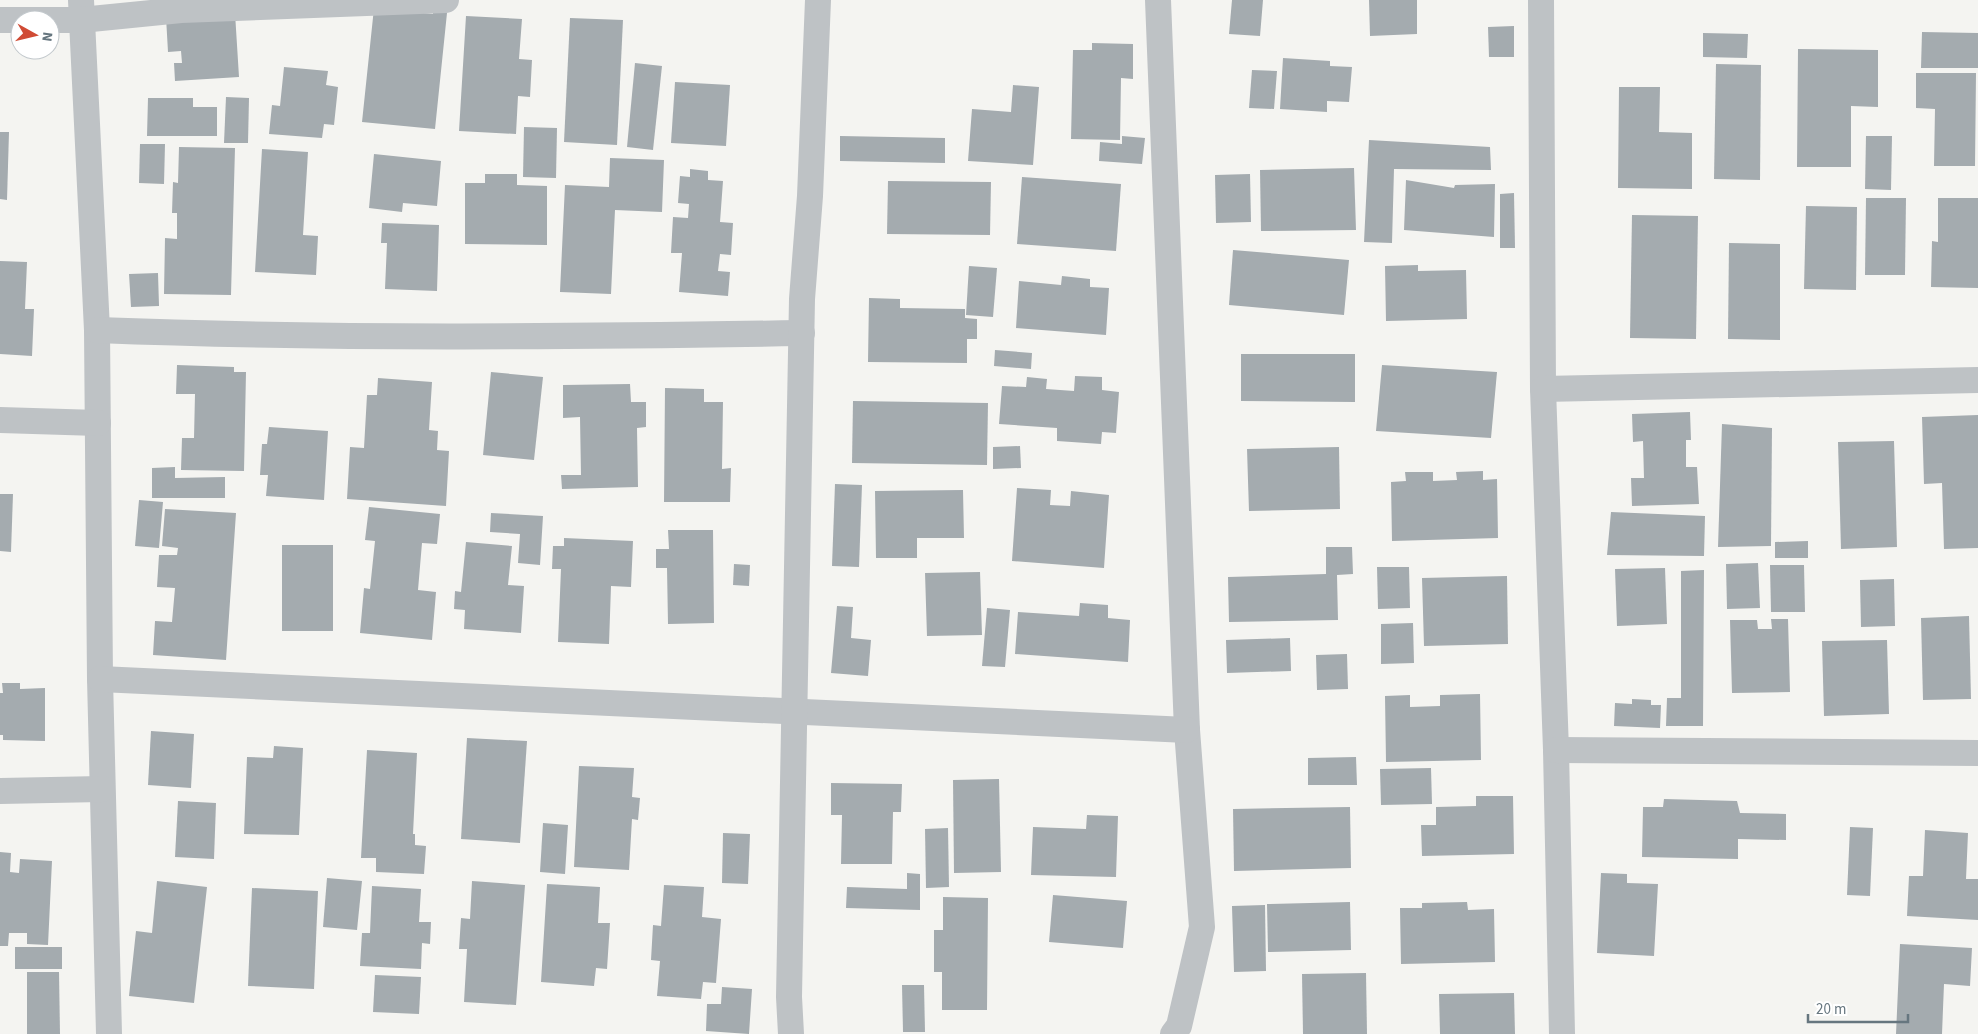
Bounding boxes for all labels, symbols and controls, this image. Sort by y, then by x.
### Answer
north arrow [10,10,60,60]
text: N [36,31,57,43]
scale bar [1808,992,1908,1024]
text: 20 m [1816,999,1846,1020]

